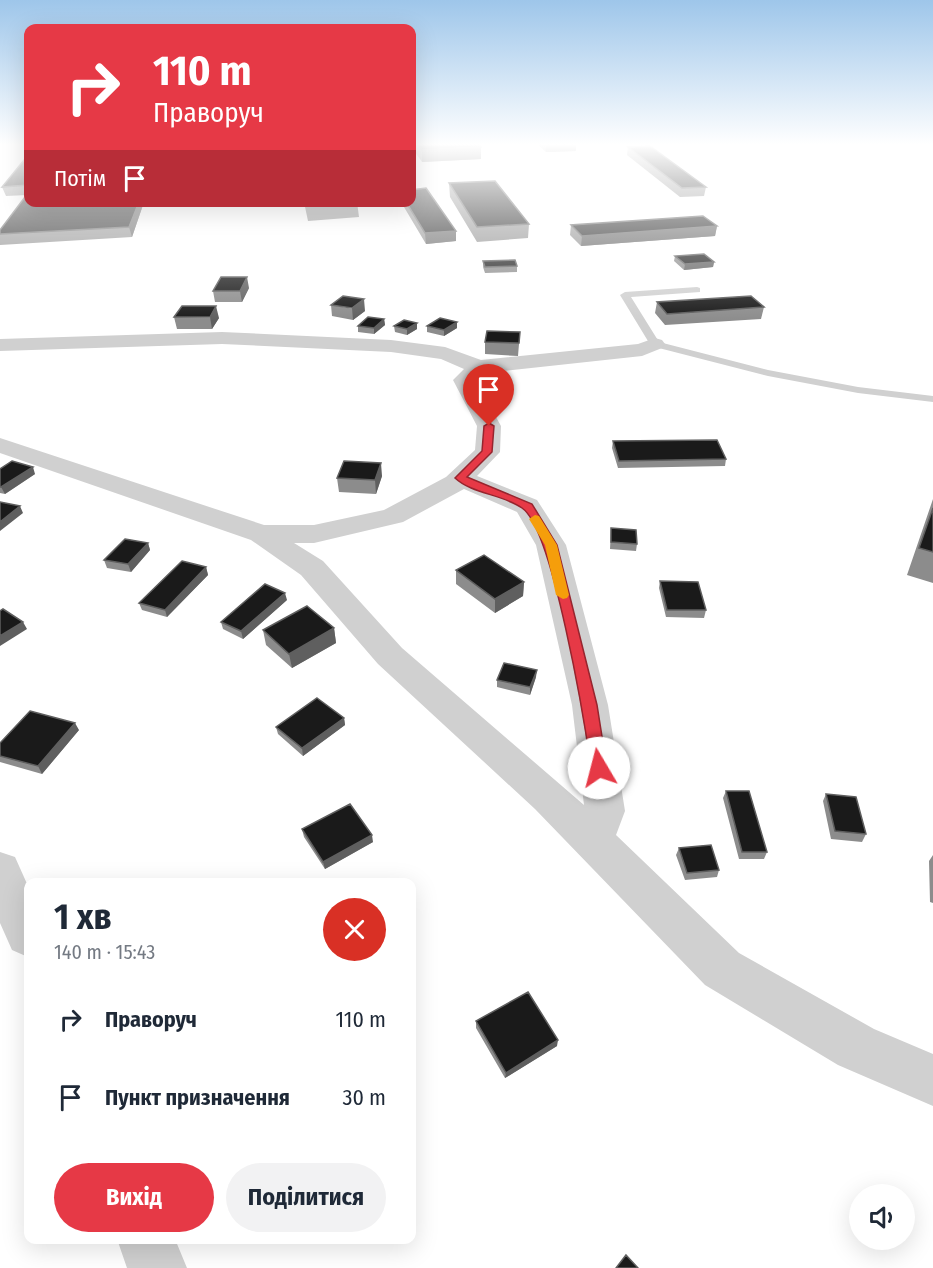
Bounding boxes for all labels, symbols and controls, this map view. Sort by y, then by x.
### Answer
text: 110 m [153,46,252,96]
icon: right [54,48,132,126]
text: Праворуч [153,97,264,129]
icon: arrive [118,162,151,195]
text: Потім [54,165,106,192]
pin [463,364,514,426]
icon: arrive [472,373,505,406]
position arrow [567,736,631,800]
text: 1 хв [54,895,112,939]
button: close [323,898,386,961]
text: 140 m · 15:43 [54,940,155,964]
icon: right [54,1003,87,1036]
text: Праворуч [105,1006,197,1033]
text: 110 m [336,1006,386,1033]
icon: arrive [54,1081,87,1114]
text: Пункт призначення [105,1084,290,1111]
text: 30 m [343,1084,386,1111]
button: Вихід [54,1163,214,1232]
button: Поділитися [226,1163,386,1232]
map controls [849,1184,915,1250]
button: sound [849,1184,915,1250]

